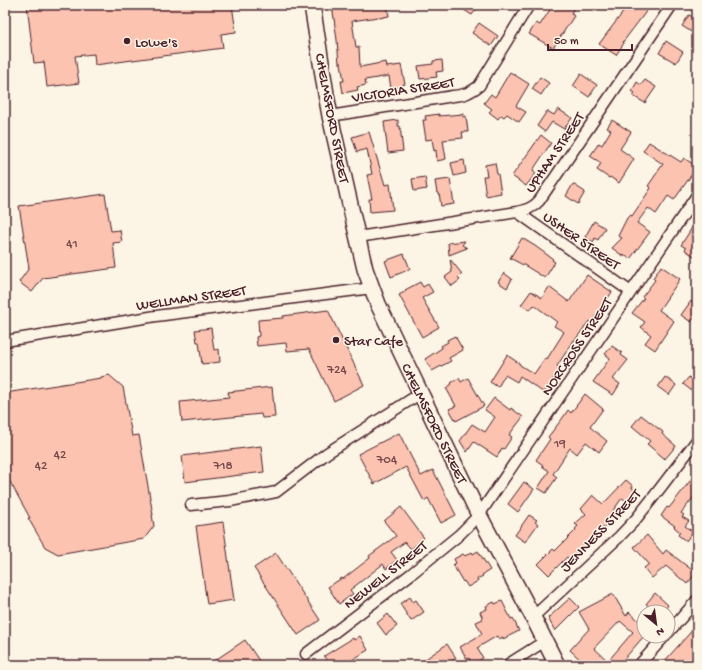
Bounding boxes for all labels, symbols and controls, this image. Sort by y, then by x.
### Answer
scale bar [548,26,632,52]
place label: Lowe's [135,34,177,52]
text: 50 m [554,35,579,49]
marker: Lowe's [122,36,132,46]
street label: CHELMSFORD STREET [310,52,353,186]
street label: VICTORIA STREET [350,74,457,108]
street label: UPHAM STREET [522,108,590,197]
street label: USHER STREET [539,208,624,276]
house number: 41 [66,237,78,252]
street label: WELLMAN STREET [135,282,249,316]
street label: NORCROSS STREET [538,294,618,400]
place label: Star Cafe [344,333,403,351]
marker: Star Cafe [331,335,341,345]
street label: CHELMSFORD STREET [396,361,471,488]
house number: 724 [326,363,347,378]
house number: 19 [553,437,566,452]
house number: 42 [54,448,67,463]
house number: 704 [376,453,397,468]
house number: 42 [35,459,48,474]
house number: 718 [212,459,233,474]
street label: JENNESS STREET [557,485,647,577]
street label: NEWELL STREET [341,537,432,614]
north arrow [636,604,676,644]
text: N [654,624,666,638]

